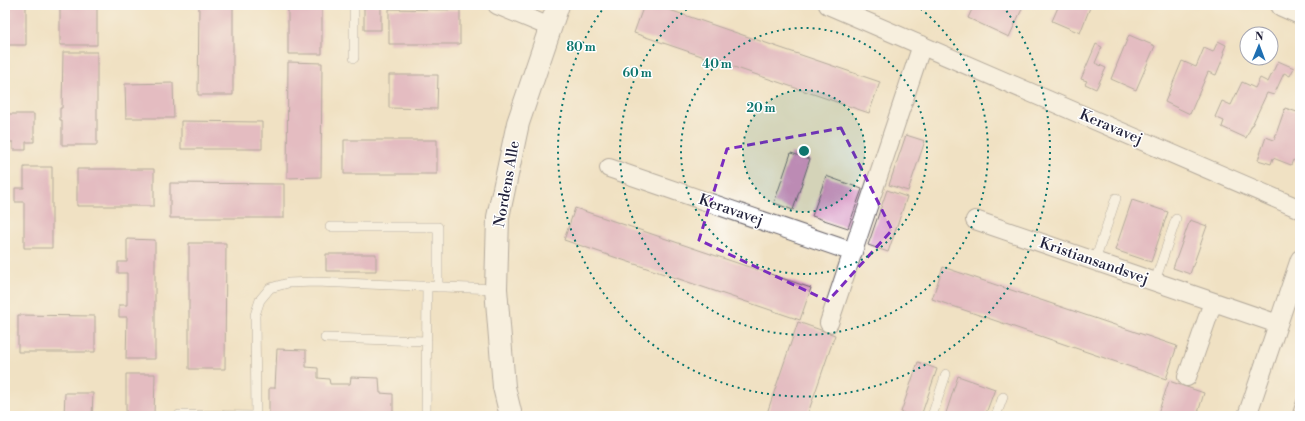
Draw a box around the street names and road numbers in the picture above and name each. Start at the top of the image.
street label: Keravavej [1076,105,1146,149]
street label: Nordens Alle [490,139,524,229]
street label: Keravavej [696,190,766,230]
street label: Kristiansandsvej [1037,233,1151,289]

